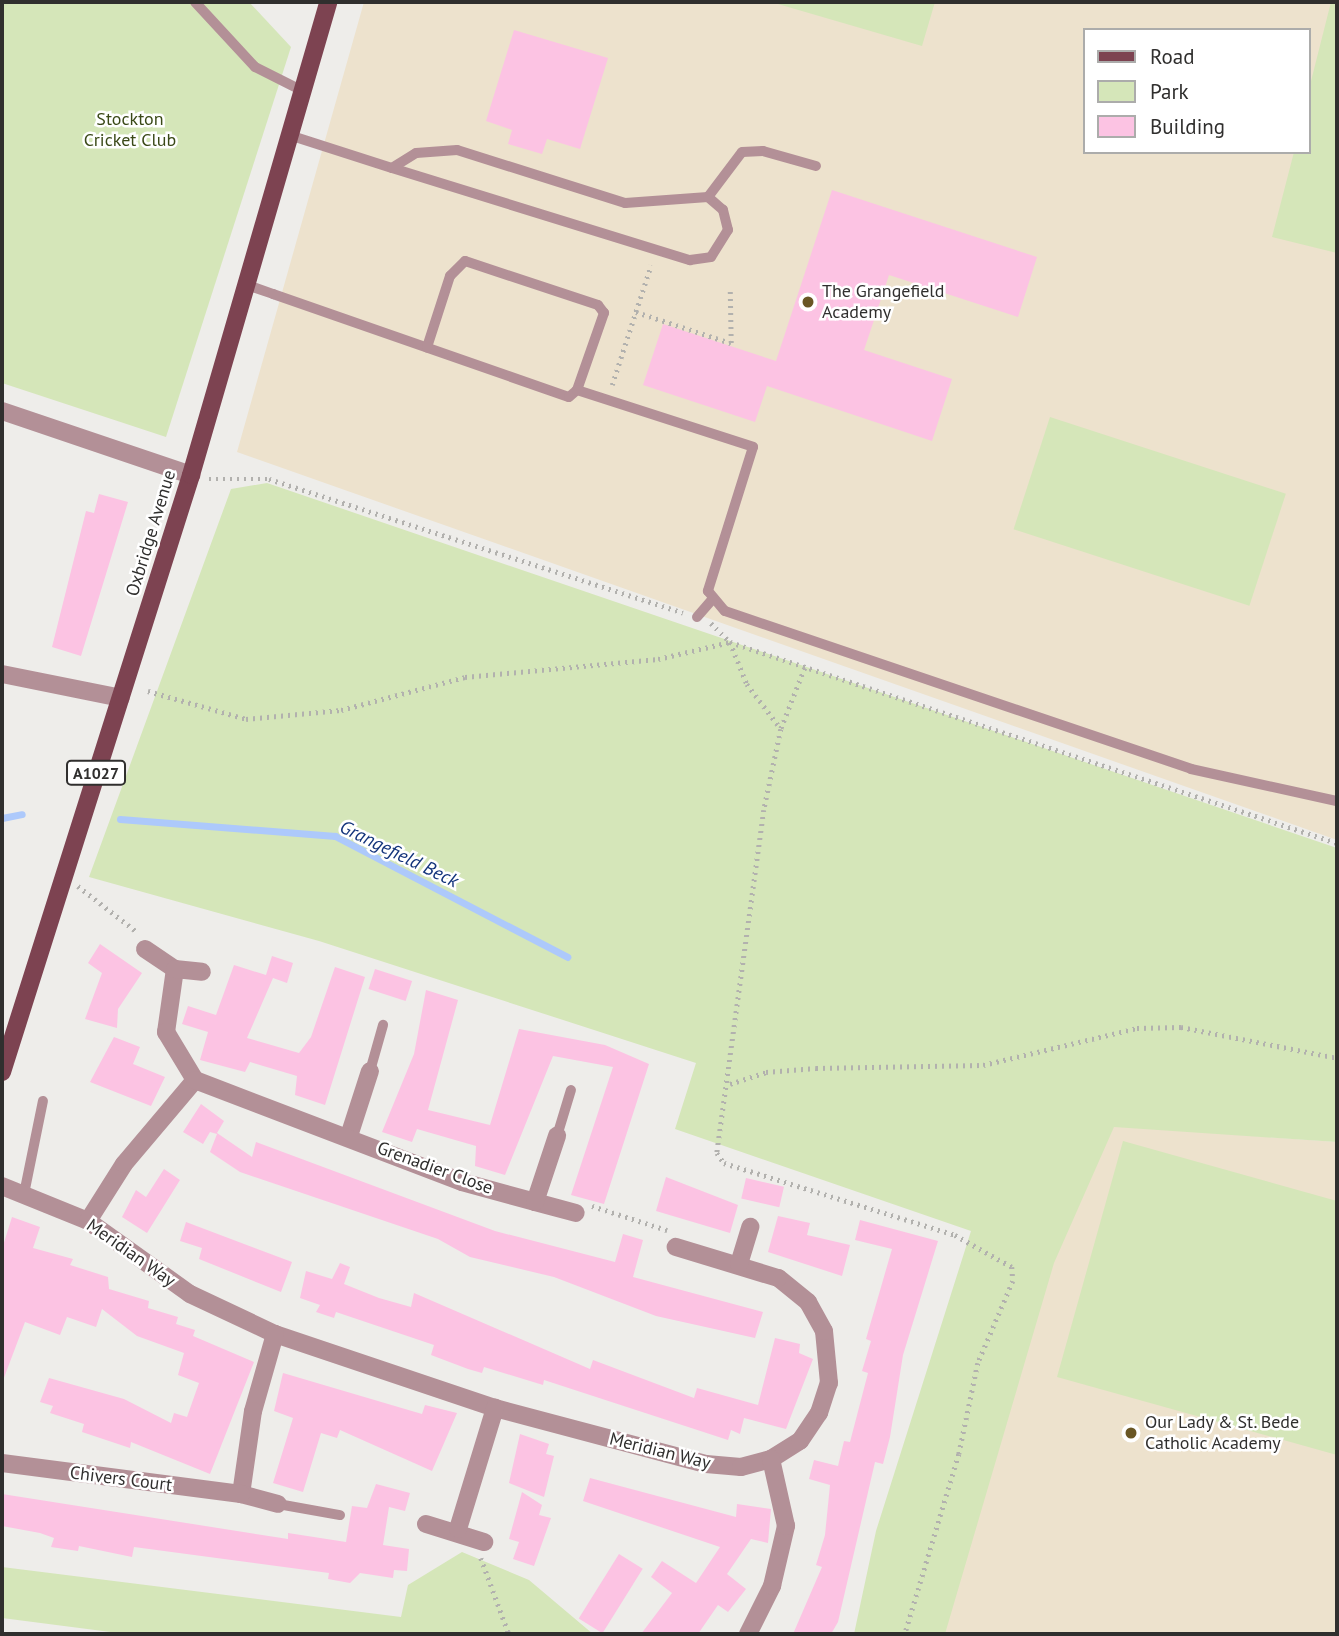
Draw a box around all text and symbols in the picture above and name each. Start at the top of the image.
legend [1084,28,1311,154]
text: Road [1150,43,1194,70]
text: Park [1150,78,1189,105]
park label: Stockton Cricket Club [84,109,176,152]
text: Building [1150,113,1225,140]
place label: The Grangefield Academy [822,281,944,324]
marker: The Grangefield Academy [800,294,816,310]
street label: Oxbridge Avenue [121,467,181,599]
road number: A1027 [64,760,128,786]
water label: Grangefield Beck [336,815,462,893]
street label: Grenadier Close [374,1137,496,1199]
street label: Meridian Way [82,1214,180,1292]
place label: Our Lady & St. Bede Catholic Academy [1145,1412,1301,1454]
marker: Our Lady & St. Bede Catholic Academy [1123,1425,1139,1441]
street label: Meridian Way [607,1428,713,1474]
street label: Chivers Court [69,1462,173,1496]

